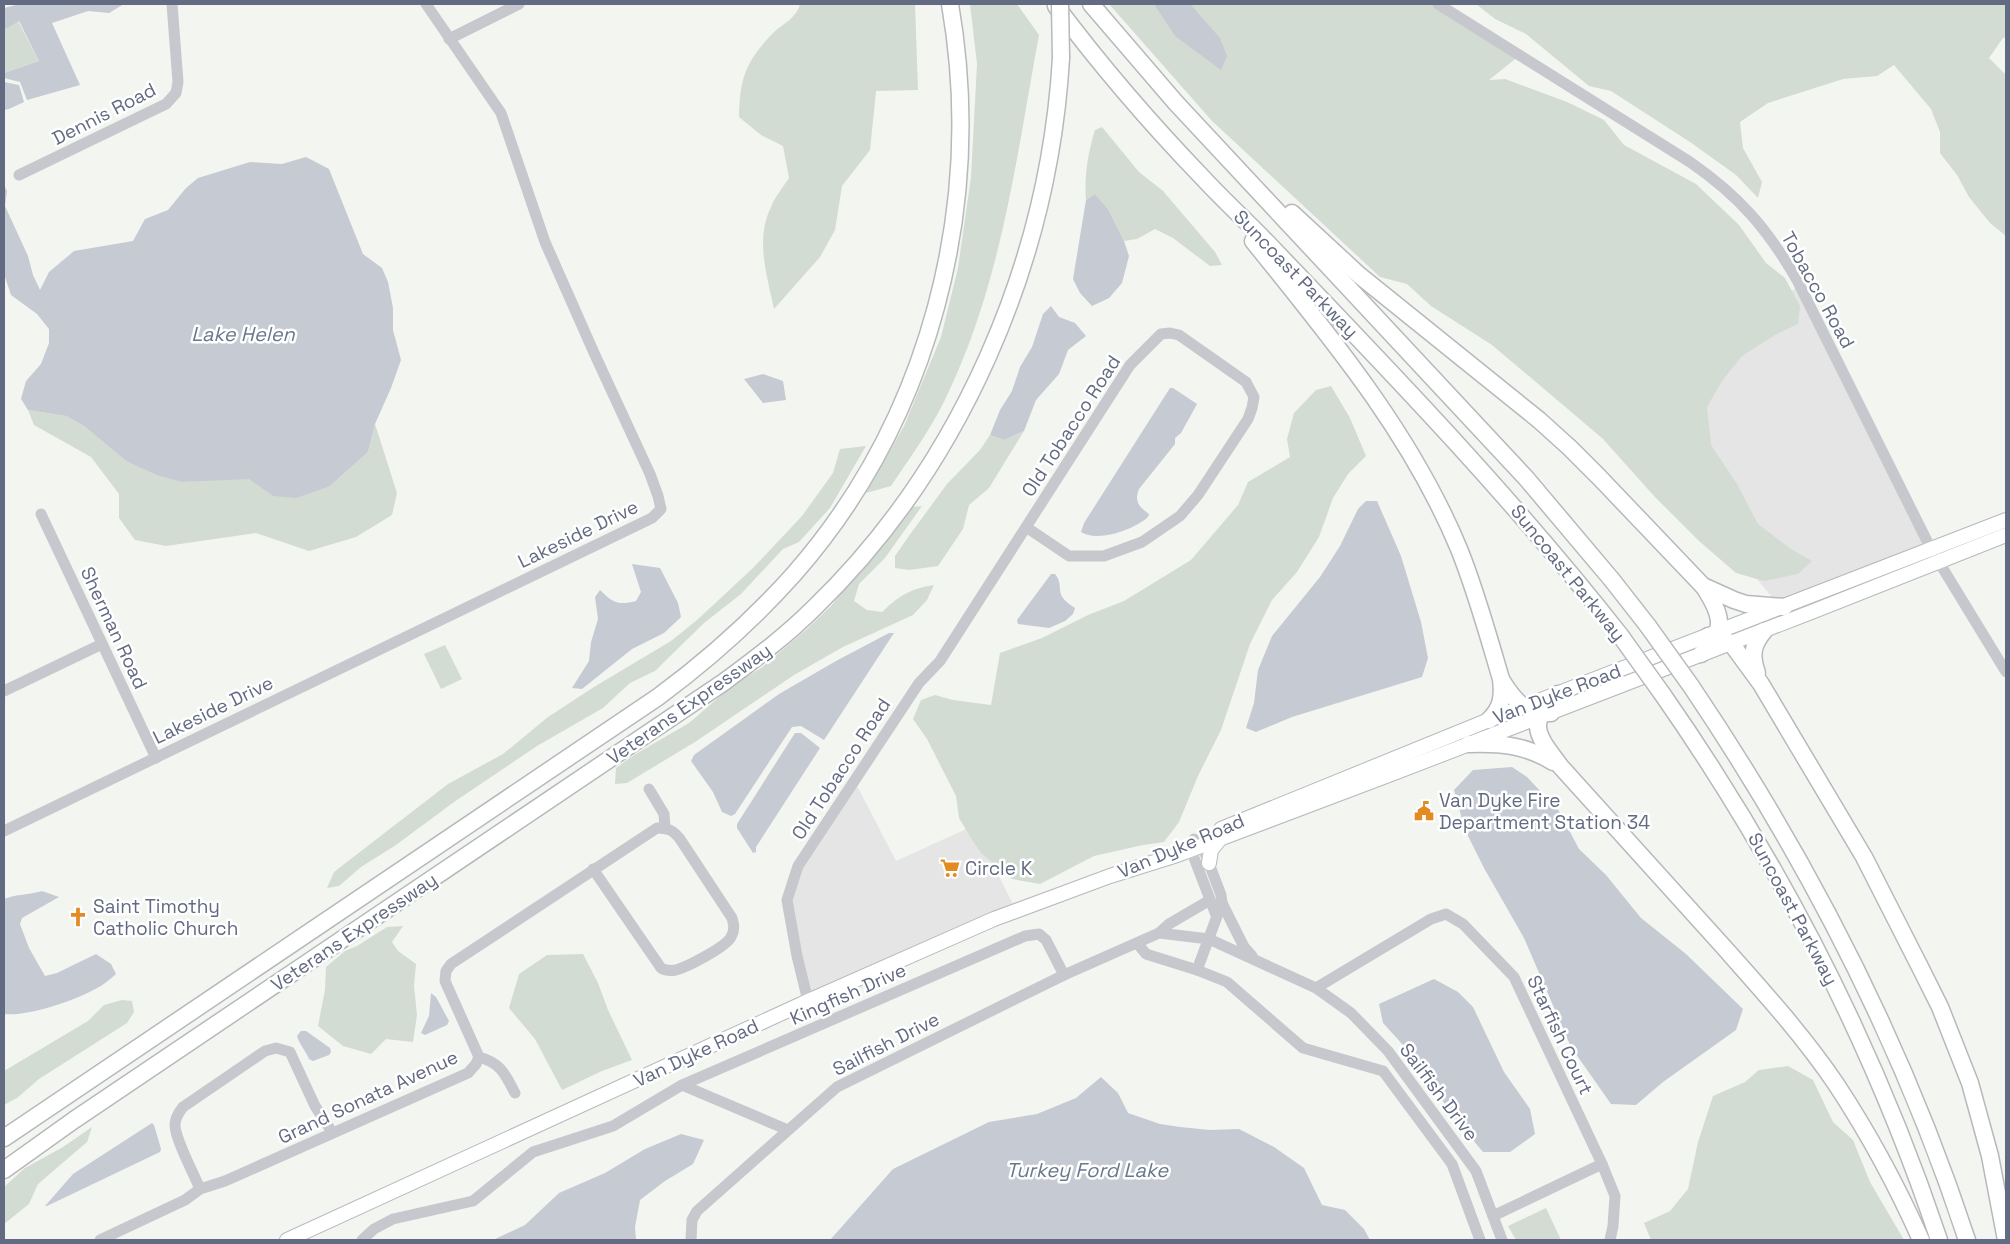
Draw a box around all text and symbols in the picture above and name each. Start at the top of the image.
street label: Dennis Road [48,77,160,151]
street label: Suncoast Parkway [1228,204,1364,344]
street label: Tobacco Road [1776,227,1860,353]
water label: Lake Helen [191,321,296,347]
street label: Old Tobacco Road [1016,350,1126,502]
street label: Lakeside Drive [514,494,642,574]
street label: Suncoast Parkway [1505,499,1631,647]
street label: Sherman Road [75,563,153,693]
street label: Veterans Expressway [602,638,776,770]
street label: Van Dyke Road [1489,658,1625,730]
street label: Lakeside Drive [149,670,277,750]
street label: Old Tobacco Road [786,693,896,845]
place label: Van Dyke Fire Department Station 34 [1439,788,1650,835]
public building icon: Van Dyke Fire Department Station 34 [1413,800,1435,822]
street label: Van Dyke Road [1114,808,1248,884]
street label: Suncoast Parkway [1742,828,1844,990]
place label: Circle K [965,856,1033,881]
supermarket icon: Circle K [939,857,961,879]
street label: Veterans Expressway [266,867,442,997]
place label: Saint Timothy Catholic Church [93,894,238,941]
church icon: Saint Timothy Catholic Church [67,906,89,928]
street label: Kingfish Drive [786,957,910,1031]
street label: Starfish Court [1521,971,1599,1099]
street label: Sailfish Drive [828,1006,944,1082]
street label: Van Dyke Road [629,1013,763,1093]
street label: Sailfish Drive [1394,1038,1484,1146]
street label: Grand Sonata Avenue [274,1044,462,1150]
water label: Turkey Ford Lake [1006,1157,1169,1183]

